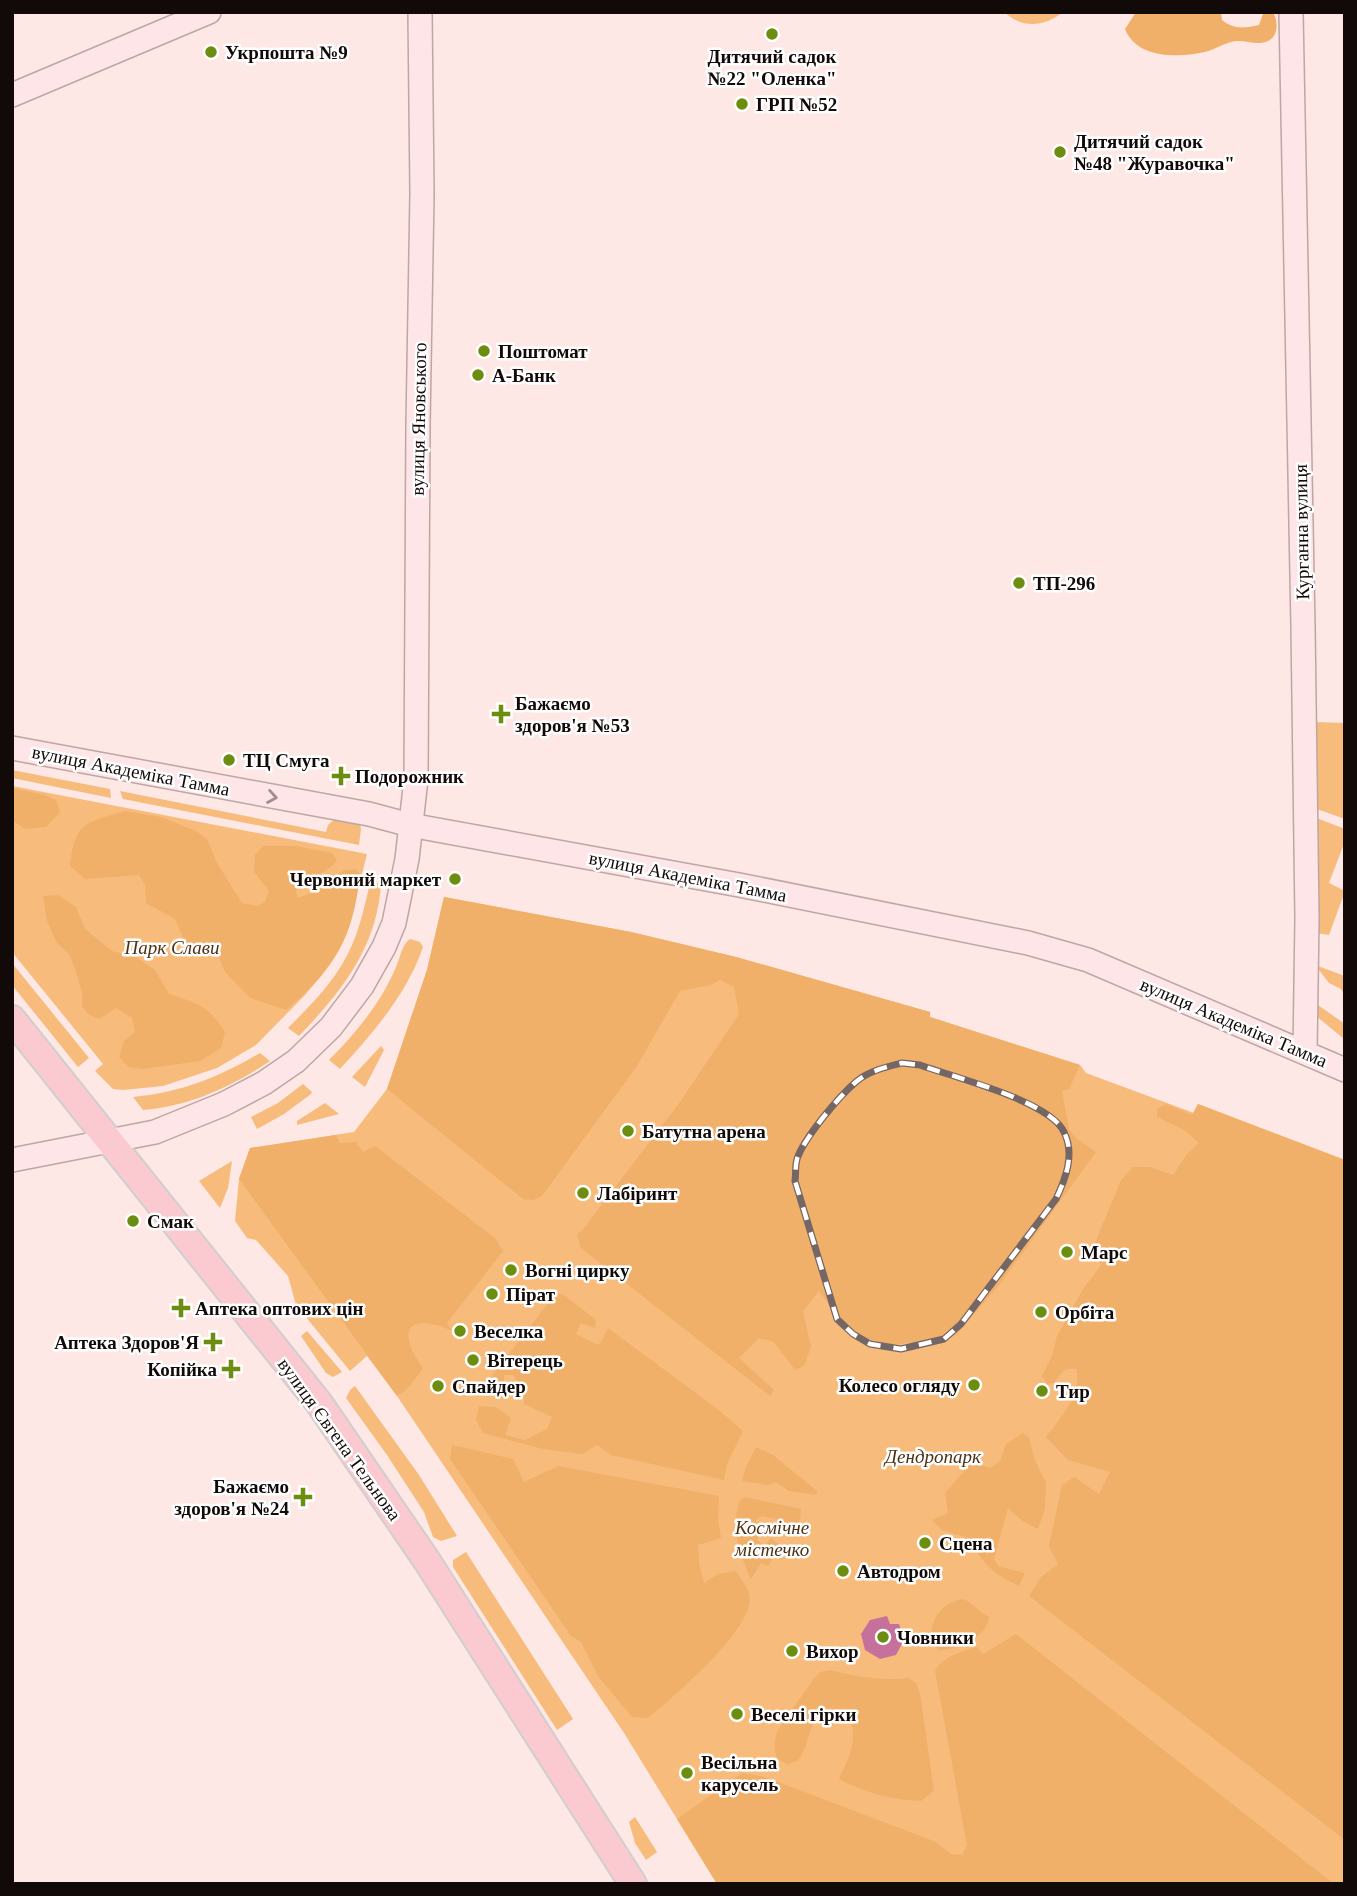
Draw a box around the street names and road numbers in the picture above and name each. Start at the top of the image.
street label: вулиця Яновського [407,342,430,496]
street label: Курганна вулиця [1290,464,1313,600]
street label: вулиця Академіка Тамма [30,741,232,800]
street label: вулиця Академіка Тамма [587,847,789,906]
street label: вулиця Академіка Тамма [1137,974,1331,1072]
street label: вулиця Євгена Тельнова [274,1354,406,1525]

